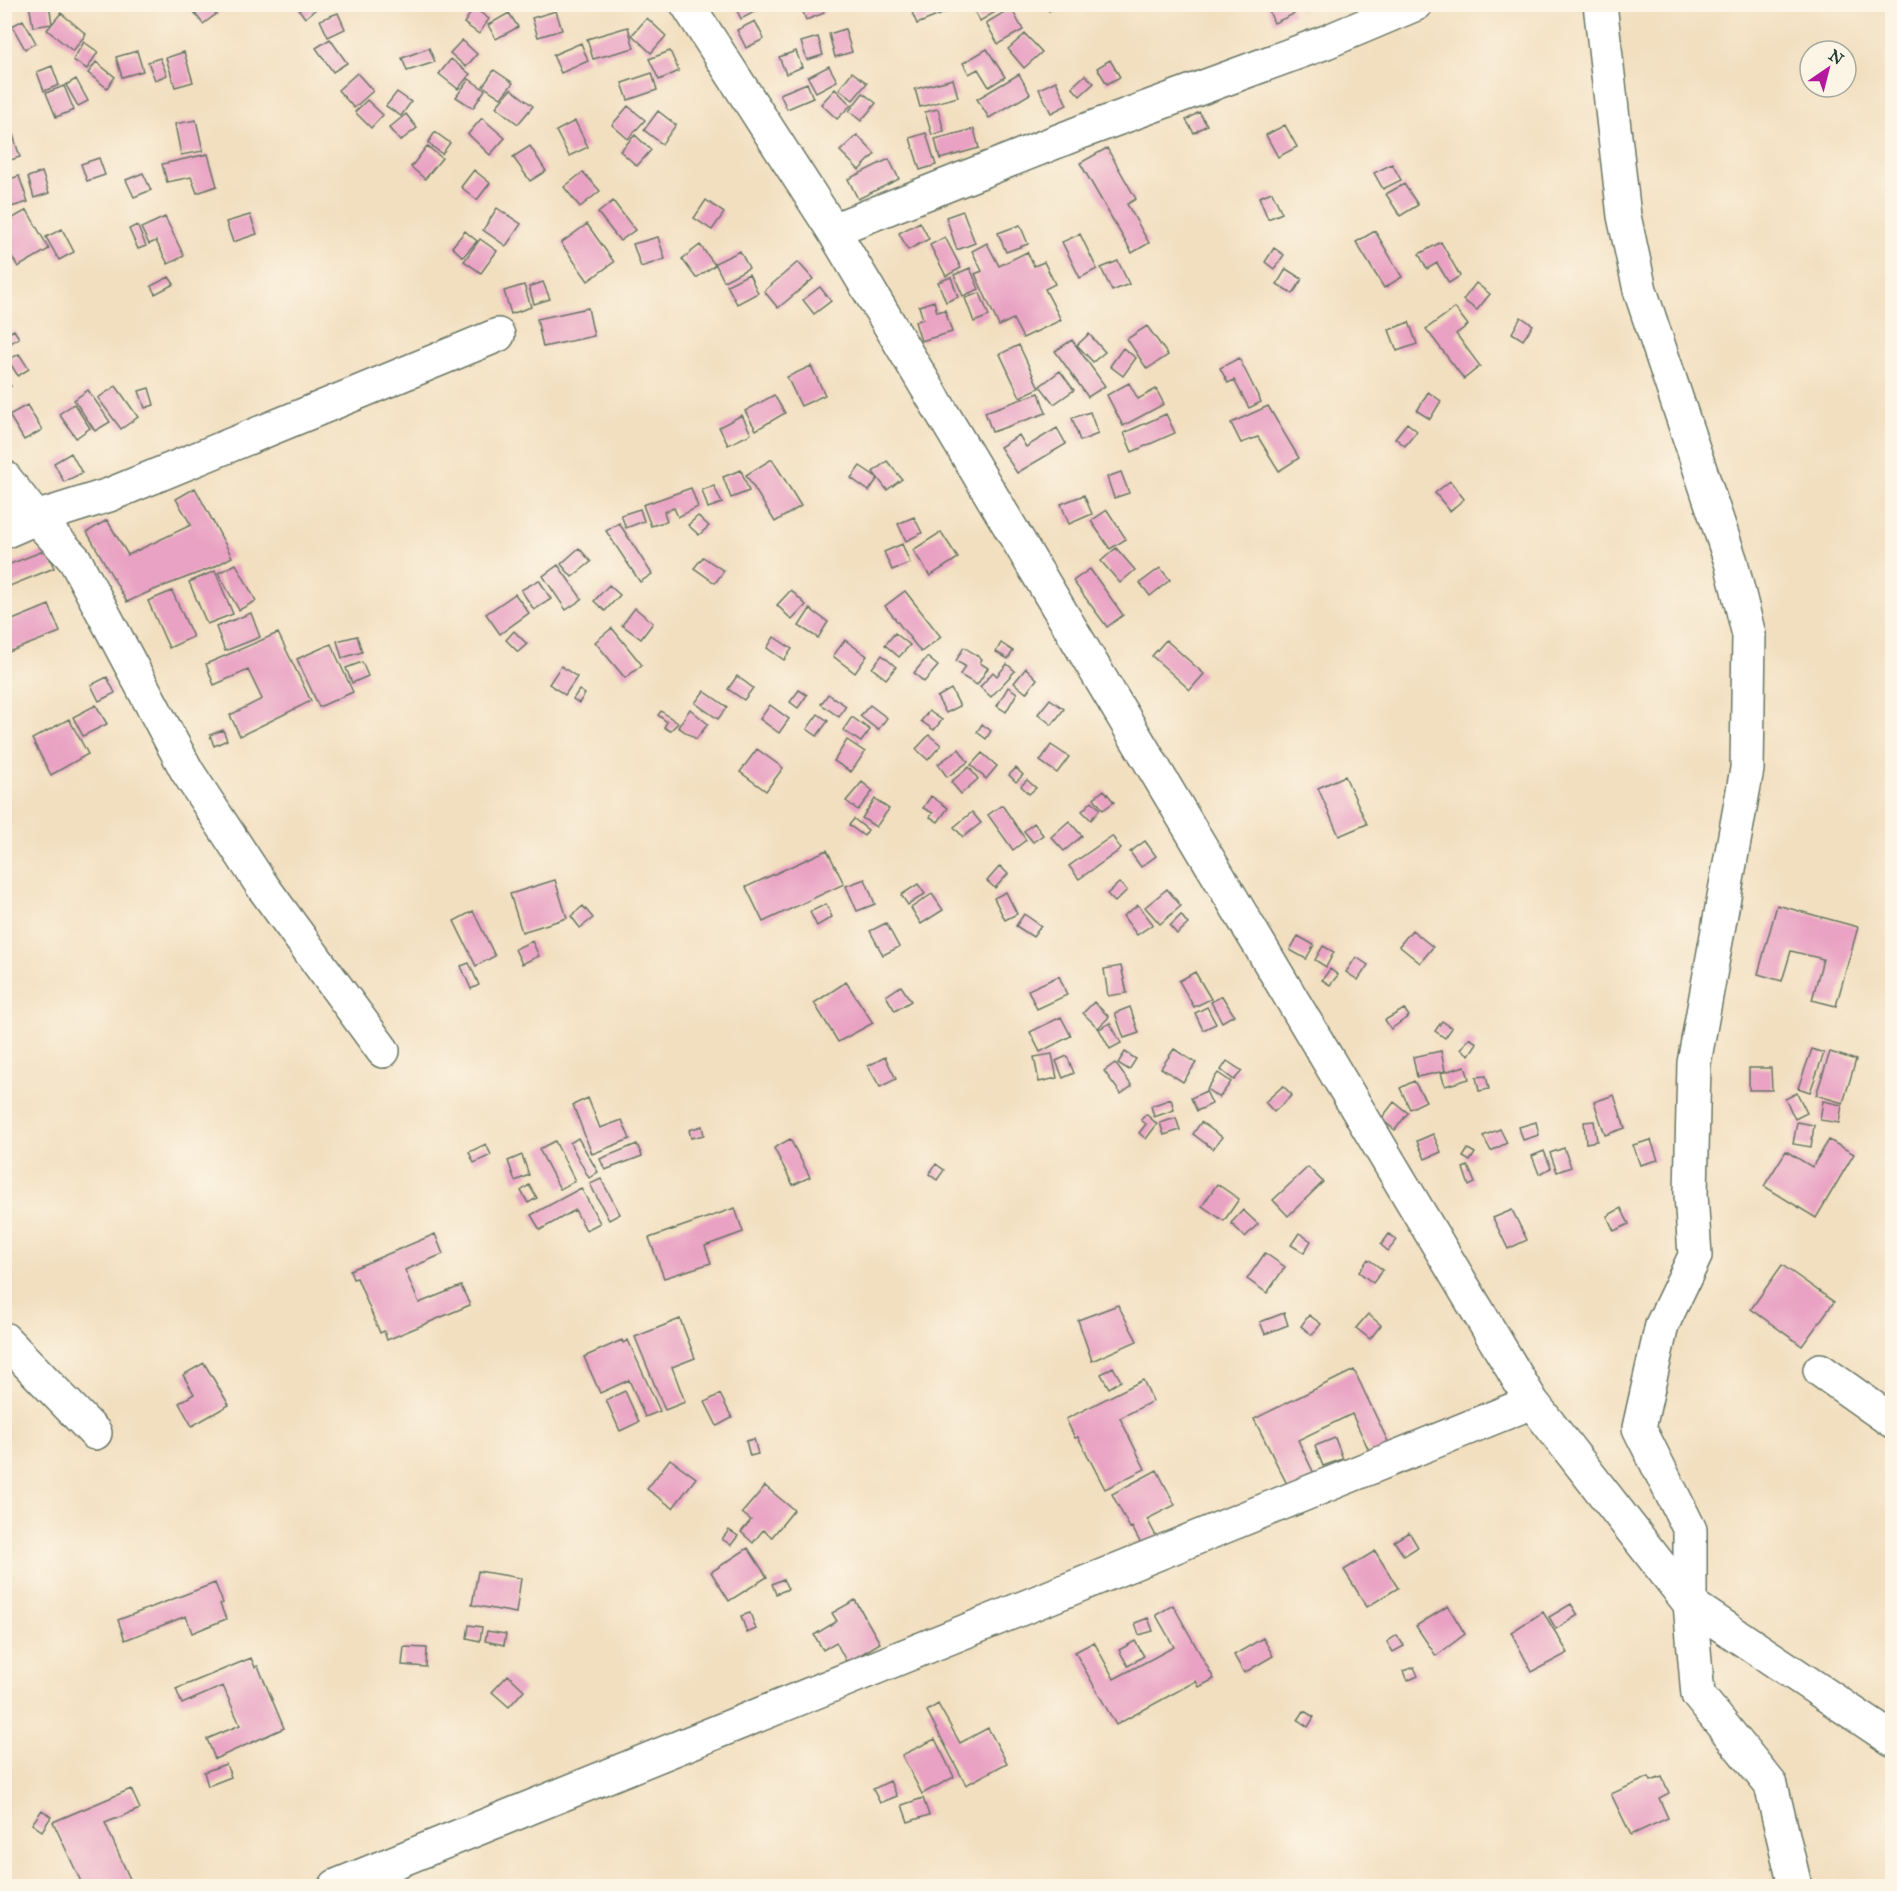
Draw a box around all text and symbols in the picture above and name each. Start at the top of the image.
north arrow [1798,39,1858,99]
text: N [1825,45,1848,69]

